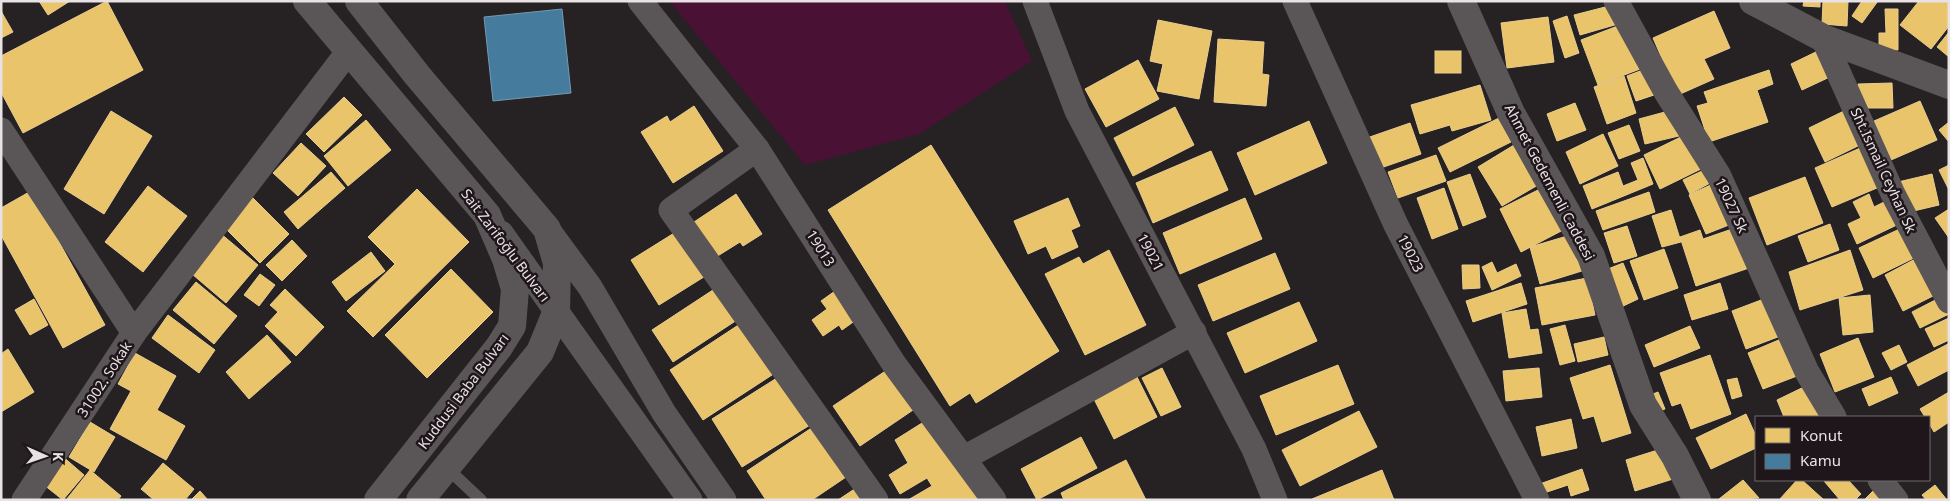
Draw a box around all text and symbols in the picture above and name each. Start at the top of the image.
street label: Ahmet Gedemenli Caddesi [1501,100,1599,264]
street label: Sht.Ismail Ceyhan Sk [1847,104,1922,236]
street label: 19027 Sk [1711,174,1753,236]
street label: Sait Zarifoğlu Bulvarı [457,185,555,305]
street label: 19013 [802,226,840,270]
street label: 19021 [1133,230,1169,274]
street label: 19023 [1393,231,1429,275]
street label: Kuddusi Baba Bulvarı [413,329,513,453]
street label: 31002. Sokak [73,337,136,420]
legend [1755,416,1930,481]
text: Konut [1800,425,1843,445]
north arrow [20,431,70,481]
text: Kamu [1800,450,1841,470]
text: K [49,451,68,462]

